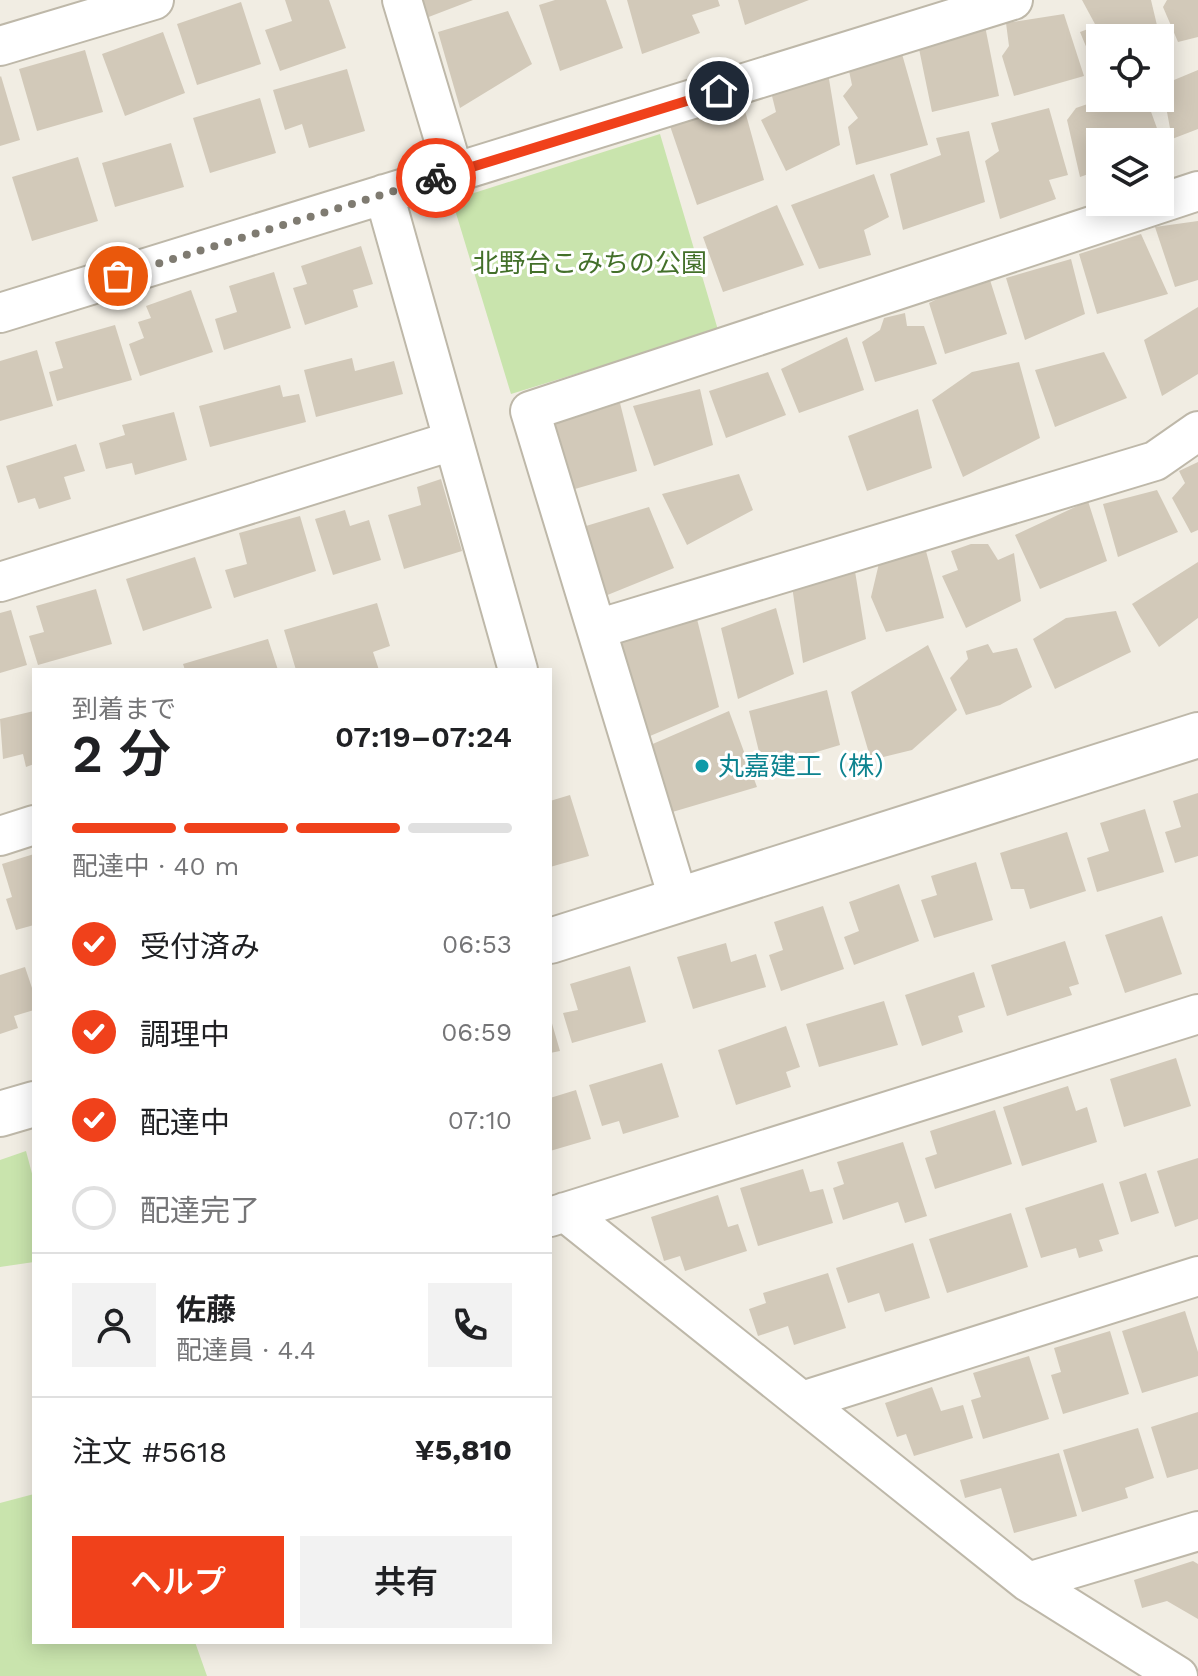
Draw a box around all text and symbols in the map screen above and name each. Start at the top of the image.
map controls [1086,24,1174,216]
button: locate [1086,24,1174,112]
pin [685,57,753,125]
icon: home [697,69,741,113]
button: layers [1086,128,1174,216]
courier [396,138,476,218]
icon: bike [414,156,458,200]
pin [84,242,152,310]
park label: 北野台こみちの公園 [473,248,707,278]
icon: bag [96,254,140,298]
text: 到着まで [72,694,176,724]
text: 07:19–07:24 [335,719,512,754]
text: 2 分 [72,724,171,785]
place label: 丸嘉建工（株） [718,751,900,781]
marker: 丸嘉建工（株） [693,757,711,775]
text: 配達中 · 40 m [72,851,239,881]
icon: check [72,922,116,966]
text: 受付済み [140,929,260,964]
text: 06:53 [442,929,512,959]
icon: check [72,1010,116,1054]
text: 調理中 [140,1017,230,1052]
text: 06:59 [441,1017,512,1047]
icon: check [72,1098,116,1142]
text: 配達中 [140,1105,230,1140]
text: 07:10 [448,1105,512,1135]
text: 配達完了 [140,1193,260,1228]
button: person [72,1283,156,1367]
button: phone [428,1283,512,1367]
text: 佐藤 [176,1292,236,1327]
text: 配達員 · 4.4 [176,1335,316,1365]
text: ¥5,810 [415,1432,512,1467]
text: 注文 #5618 [72,1434,227,1469]
button: ヘルプ [72,1536,284,1628]
button: 共有 [300,1536,512,1628]

